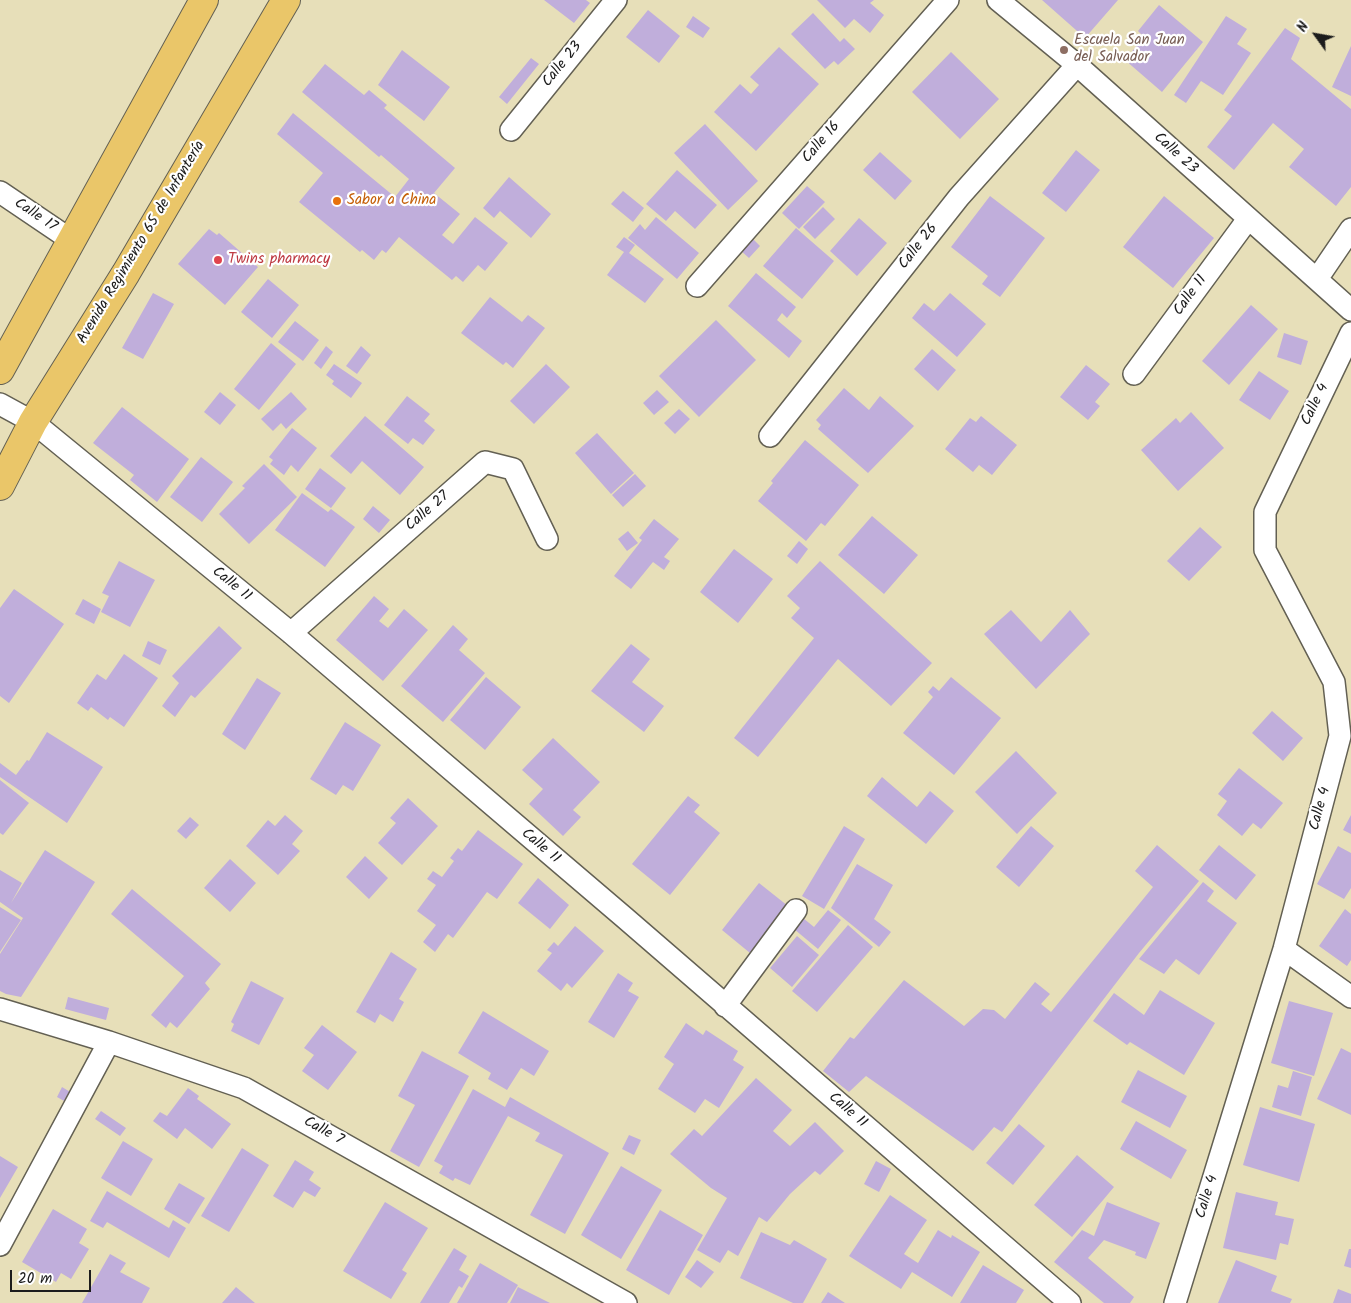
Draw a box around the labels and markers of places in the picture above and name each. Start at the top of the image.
place label: Escuela San Juan del Salvador [1074,32,1185,67]
marker: Escuela San Juan del Salvador [1058,44,1070,56]
place label: Sabor a China [347,192,436,210]
marker: Sabor a China [331,195,343,207]
place label: Twins pharmacy [228,251,330,269]
marker: Twins pharmacy [212,254,224,266]

